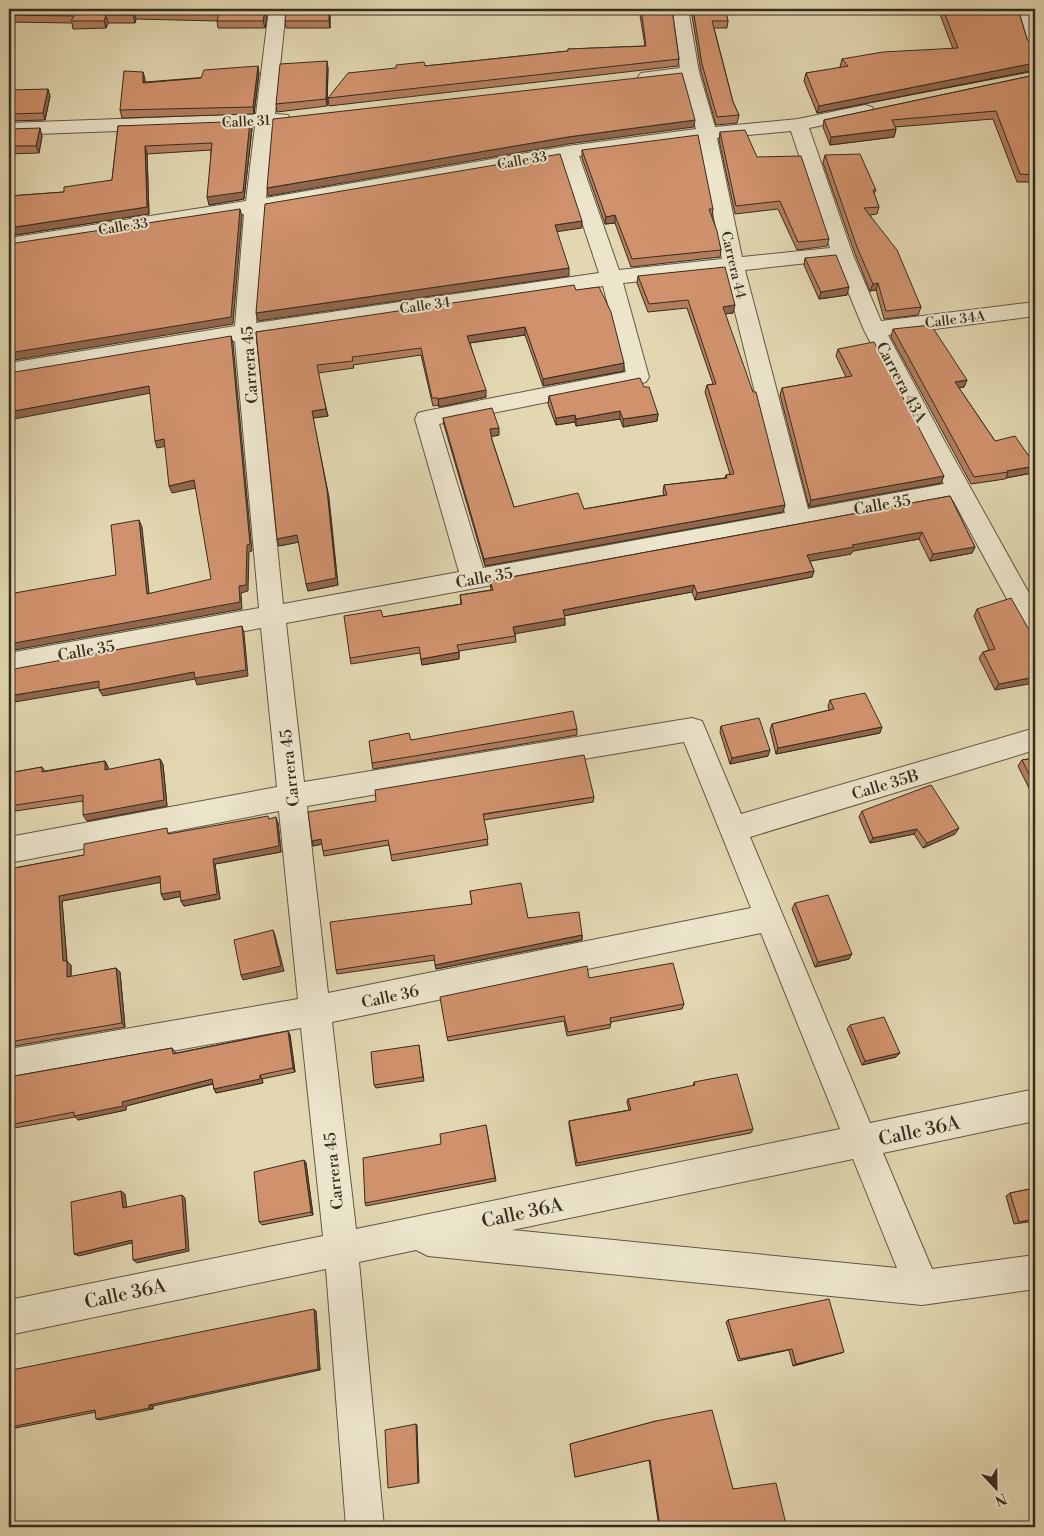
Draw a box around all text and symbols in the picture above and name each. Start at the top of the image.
street label: Calle 31 [221,112,271,132]
street label: Calle 33 [496,148,549,174]
street label: Calle 33 [97,214,150,240]
street label: Carrera 44 [717,230,750,301]
street label: Calle 34 [399,294,452,318]
street label: Calle 34A [924,307,987,333]
street label: Carrera 45 [237,325,263,404]
street label: Carrera 43A [871,339,931,427]
street label: Calle 35 [852,490,912,520]
street label: Calle 35 [454,563,514,593]
street label: Calle 35 [56,636,116,666]
street label: Carrera 45 [276,728,304,808]
street label: Calle 35B [849,765,921,805]
street label: Calle 36 [360,981,421,1013]
street label: Calle 36A [876,1110,963,1151]
street label: Carrera 45 [320,1131,348,1211]
street label: Calle 36A [479,1192,566,1233]
street label: Calle 36A [82,1273,169,1314]
north arrow [972,1464,1022,1514]
text: N [992,1489,1009,1510]

